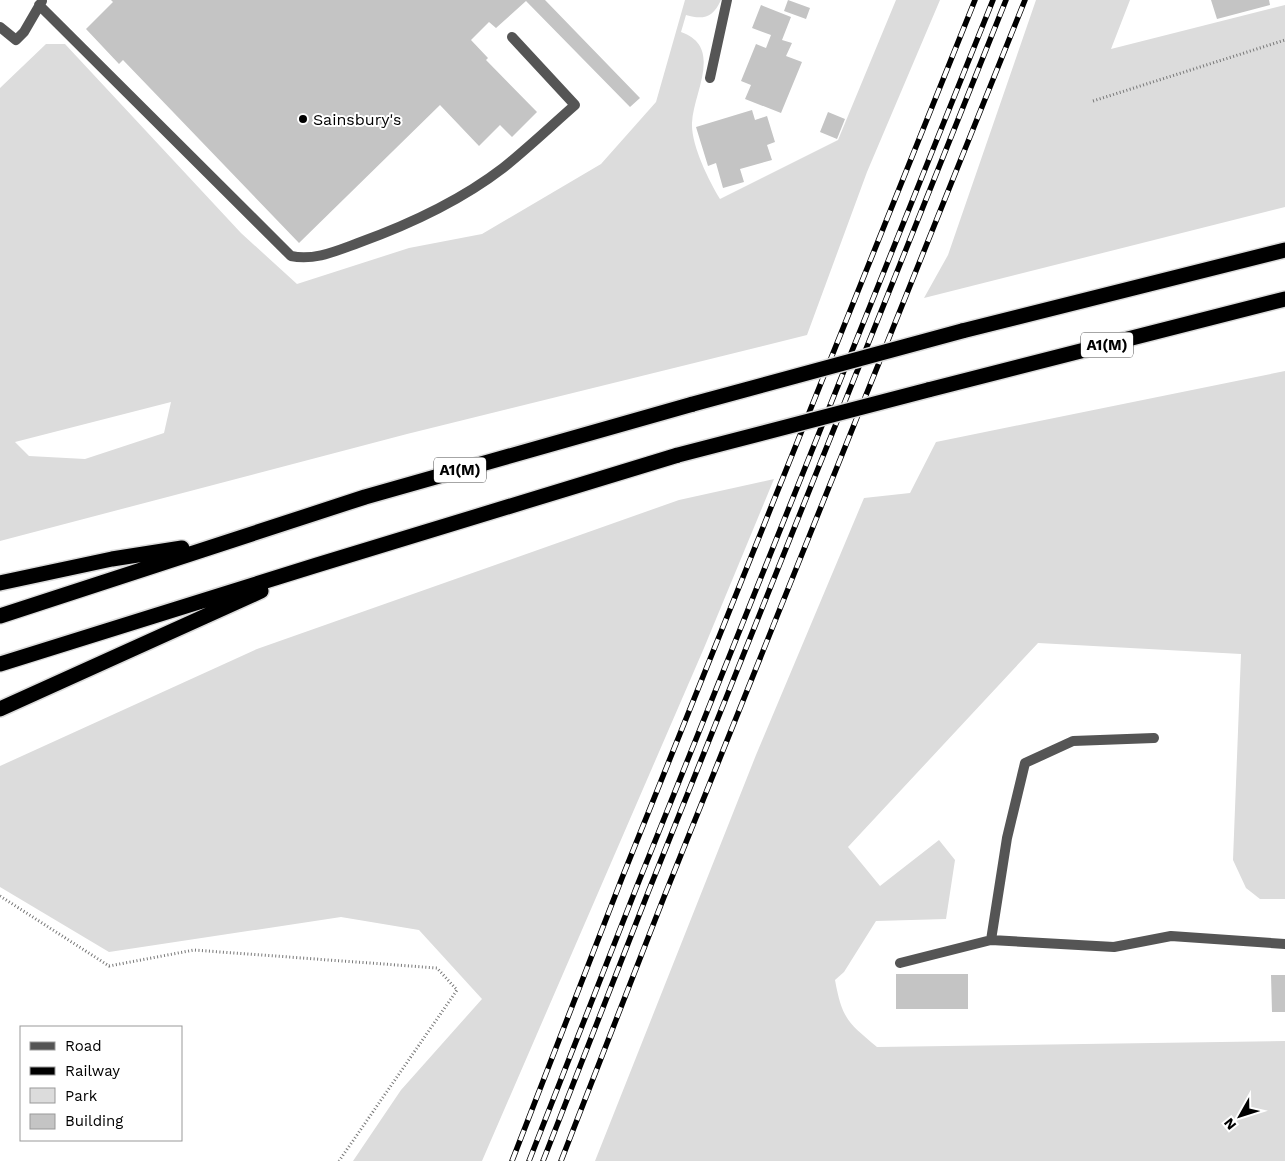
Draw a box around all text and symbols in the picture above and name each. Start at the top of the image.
place label: Sainsbury's [313,110,401,129]
marker: Sainsbury's [297,113,309,125]
road number: A1(M) [1081,332,1133,358]
road number: A1(M) [434,458,486,482]
legend [20,1026,182,1141]
text: Road [65,1037,102,1055]
text: Railway [65,1062,120,1080]
text: Park [65,1087,98,1105]
north arrow [1215,1091,1265,1141]
text: Building [65,1112,123,1130]
text: N [1220,1115,1239,1133]

